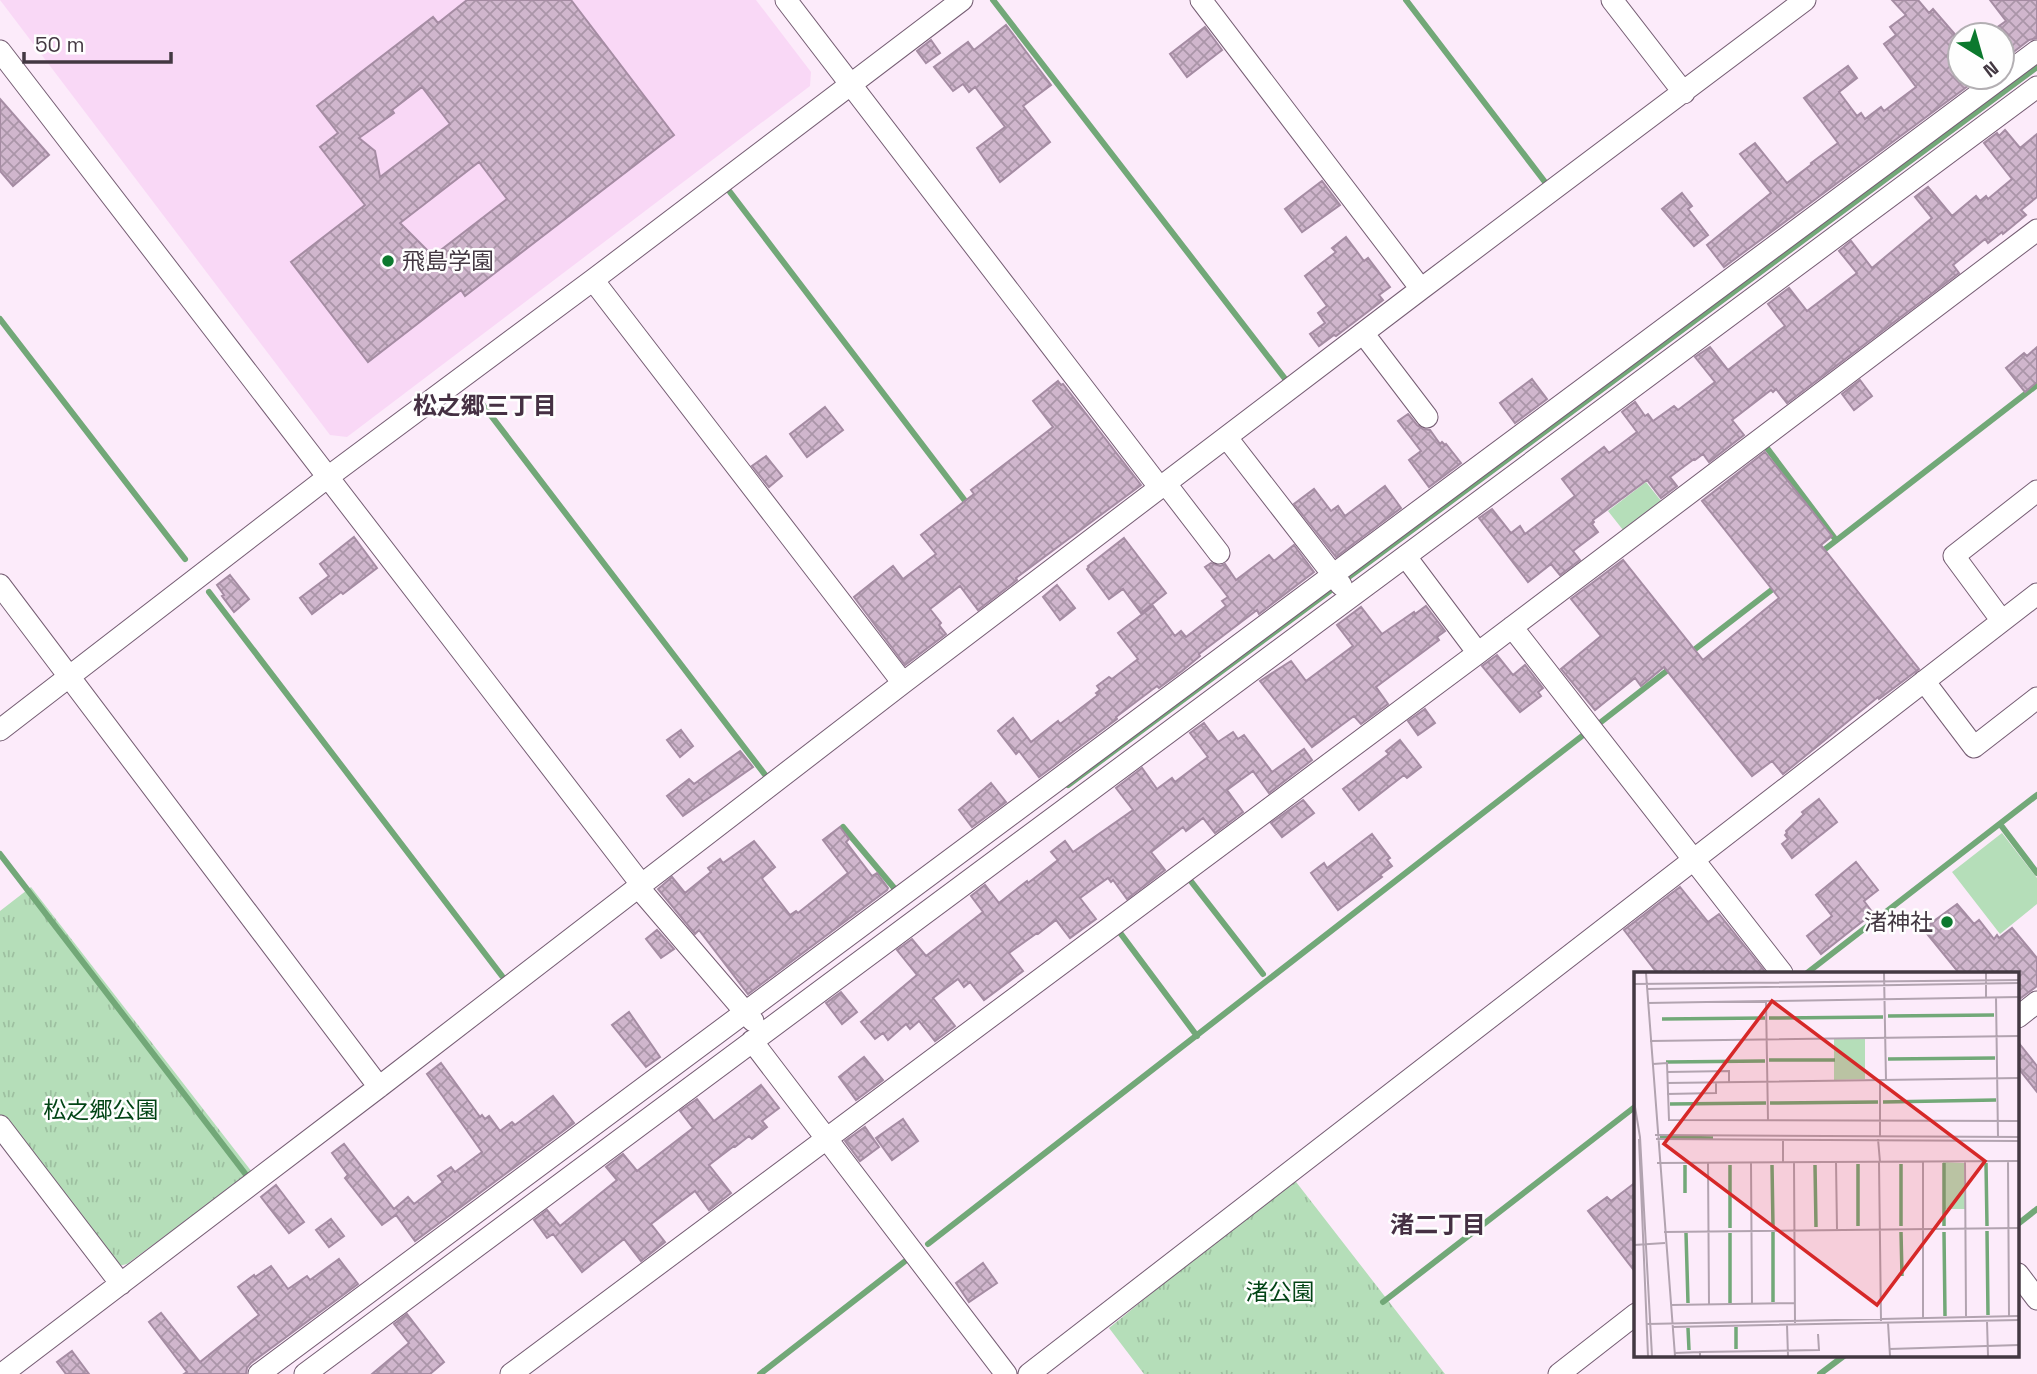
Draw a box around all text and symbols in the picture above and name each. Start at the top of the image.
scale bar [24,21,172,65]
north arrow [1946,21,2016,91]
text: 50 m [35,31,85,58]
text: N [1978,55,2004,83]
place label: 飛島学園 [402,246,494,276]
marker: 飛島学園 [380,253,396,269]
district label: 松之郷三丁目 [413,390,557,421]
place label: 渚神社 [1864,907,1933,937]
marker: 渚神社 [1939,914,1955,930]
inset map [1634,972,2020,1356]
park label: 松之郷公園 [44,1095,159,1125]
district label: 渚二丁目 [1390,1209,1486,1240]
park label: 渚公園 [1246,1277,1315,1307]

